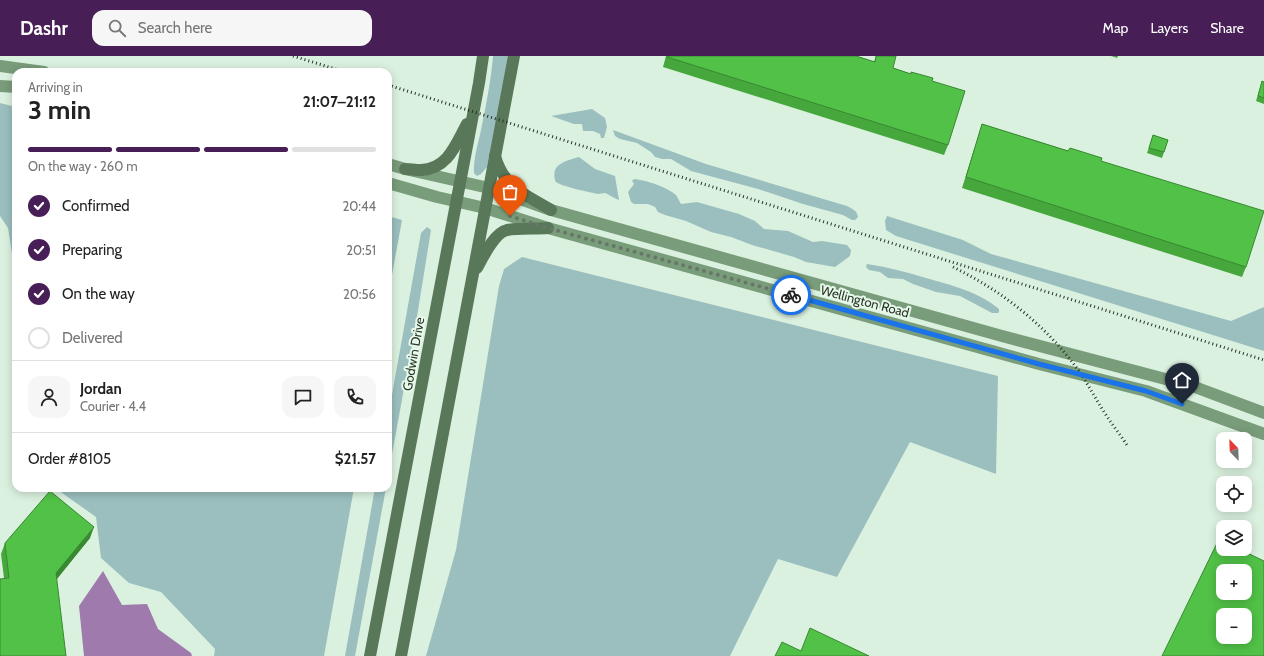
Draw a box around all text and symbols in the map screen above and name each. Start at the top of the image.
search box [92,10,372,46]
text: Dashr [20,17,68,40]
icon: search [106,17,128,39]
text: Search here [138,19,212,37]
text: Map [1103,19,1128,37]
text: Layers [1150,19,1188,37]
text: Share [1210,19,1244,37]
text: Arriving in [28,79,83,95]
text: 21:07–21:12 [303,93,376,111]
text: 3 min [28,94,91,126]
text: On the way · 260 m [28,158,138,174]
pin [493,175,527,216]
icon: bag [499,181,521,203]
icon: check [28,195,50,217]
text: Confirmed [62,197,130,215]
text: 20:44 [342,198,376,214]
icon: check [28,239,50,261]
text: Preparing [62,241,122,259]
text: 20:51 [346,242,376,258]
courier [771,275,811,315]
street label: Wellington Road [819,282,911,320]
icon: check [28,283,50,305]
icon: bike [780,284,802,306]
text: On the way [62,285,135,303]
text: 20:56 [343,286,376,302]
street label: Godwin Drive [399,316,427,392]
text: Delivered [62,329,123,347]
pin [1165,363,1199,404]
icon: home [1171,369,1193,391]
button: person [28,376,70,418]
button: chat [282,376,324,418]
button: phone [334,376,376,418]
text: Jordan [80,380,122,398]
text: Courier · 4.4 [80,398,146,414]
north arrow [1216,432,1252,468]
map controls [1216,432,1252,644]
text: Order #8105 [28,450,111,468]
text: $21.57 [335,450,376,468]
button: locate [1216,476,1252,512]
button: layers [1216,520,1252,556]
button: + [1216,564,1252,600]
button: − [1216,608,1252,644]

